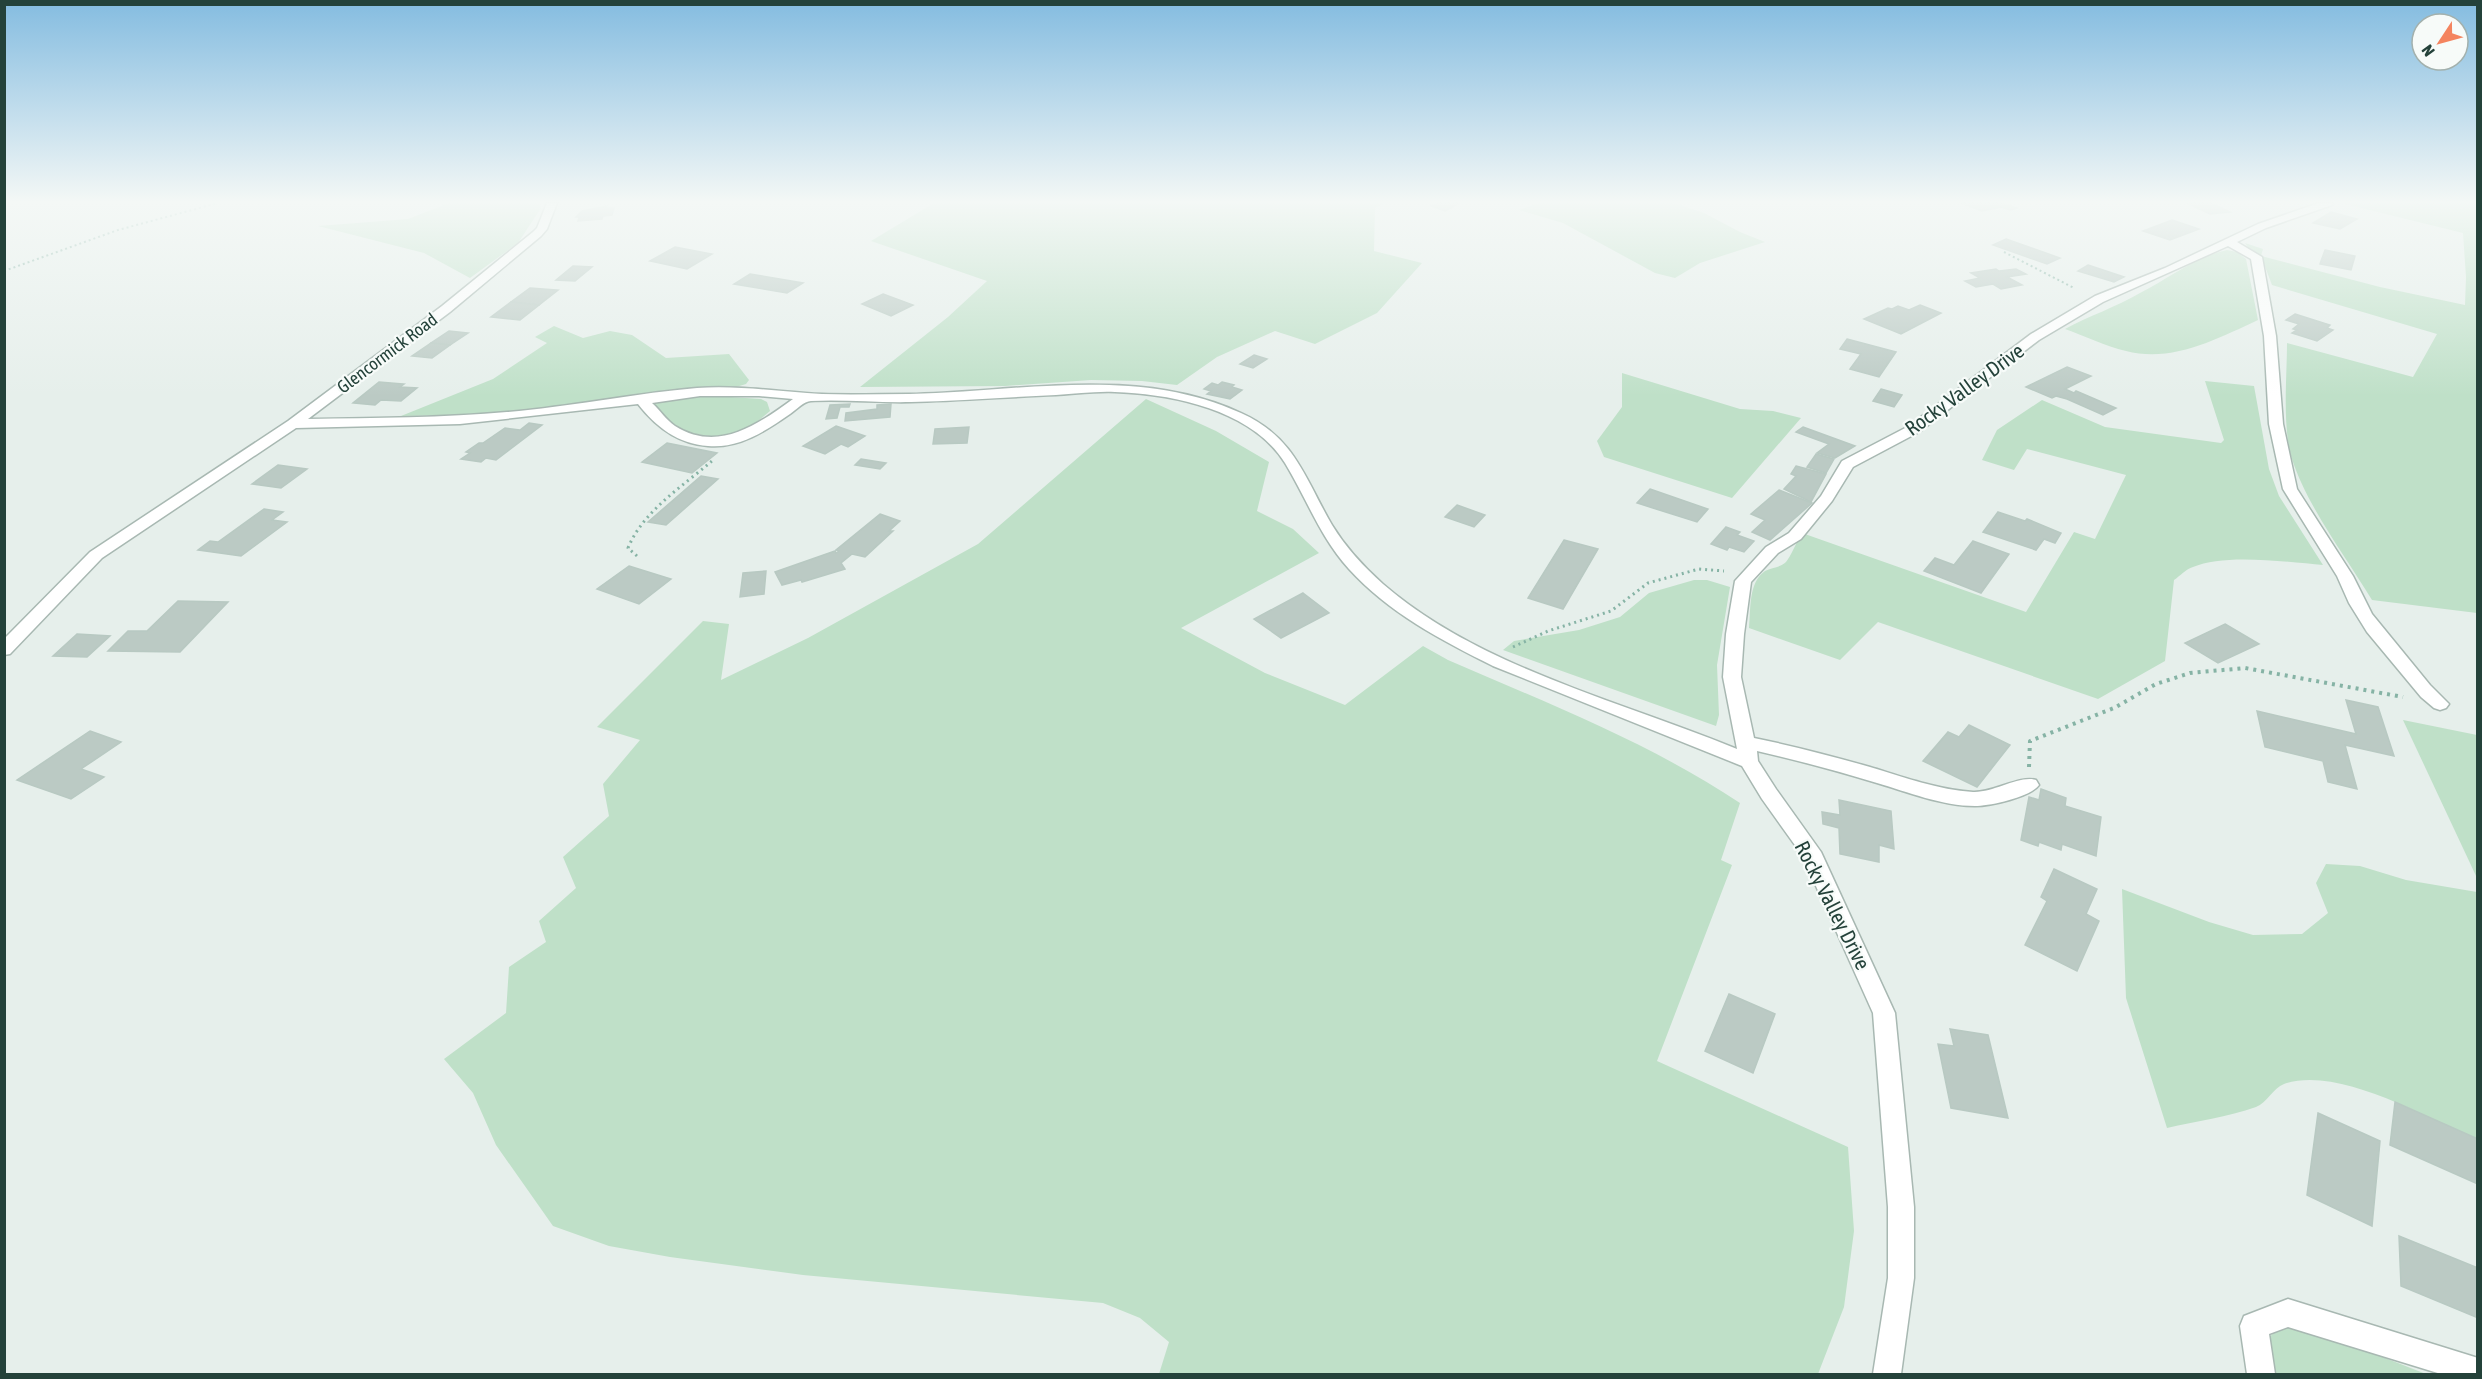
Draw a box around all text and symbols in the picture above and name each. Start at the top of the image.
north arrow [2410,12,2470,72]
text: N [2418,42,2438,60]
street label: Glencormick Road [333,309,441,397]
street label: Rocky Valley Drive [1900,338,2028,440]
street label: Rocky Valley Drive [1790,837,1876,973]

